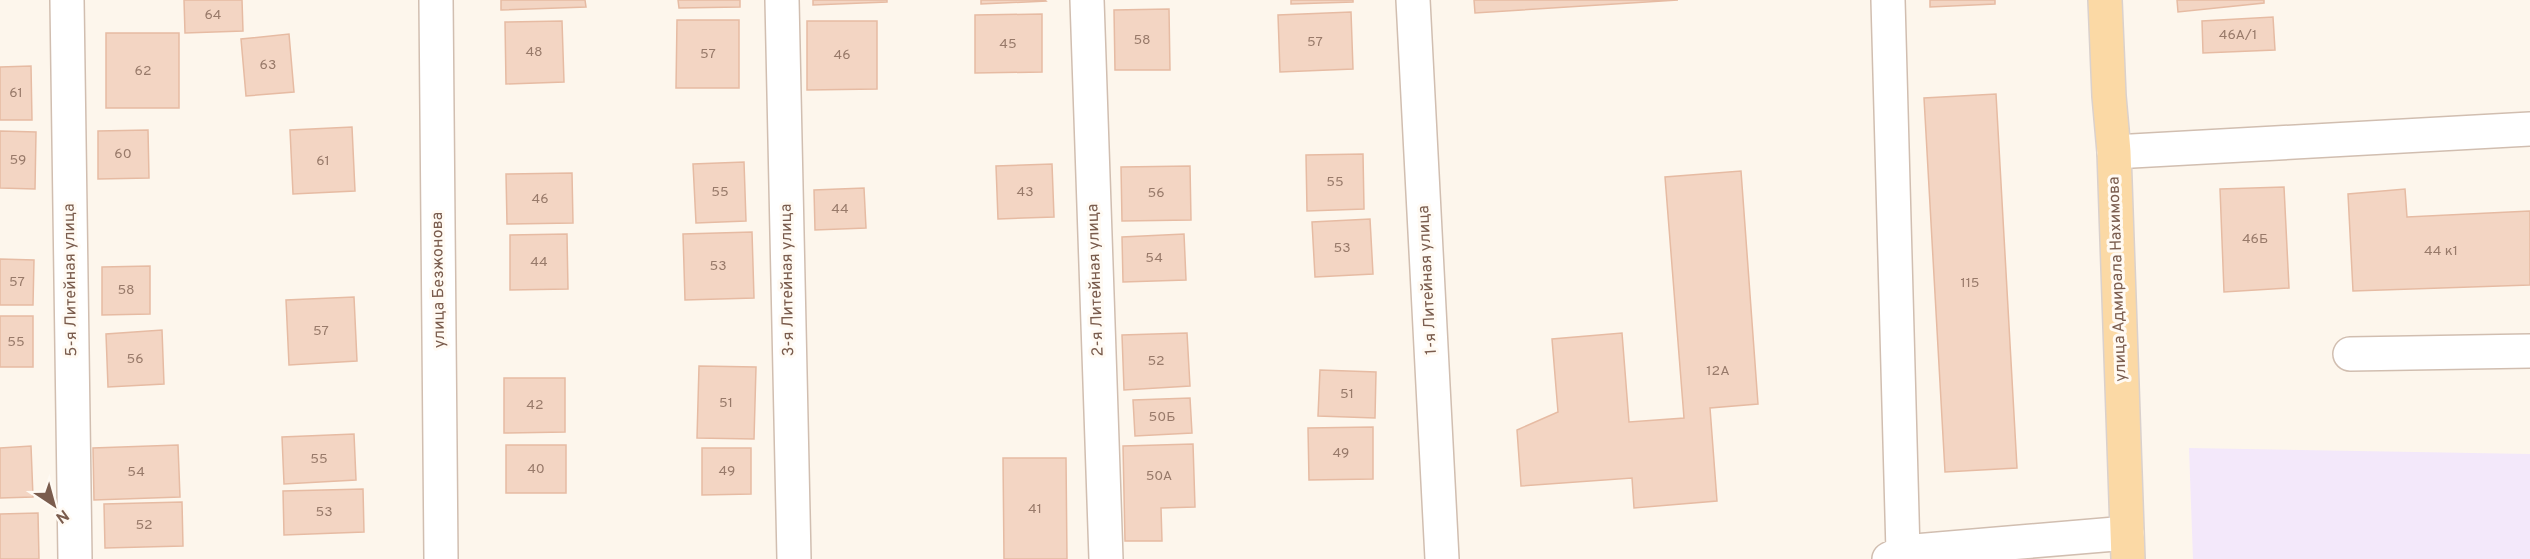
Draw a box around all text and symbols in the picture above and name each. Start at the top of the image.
house number: 64 [204,7,222,24]
house number: 46А/1 [2219,27,2257,44]
house number: 58 [1133,32,1151,49]
house number: 57 [1307,34,1323,51]
house number: 45 [999,36,1017,53]
house number: 48 [525,44,543,61]
house number: 57 [700,46,716,63]
house number: 46 [833,47,851,64]
house number: 63 [260,57,276,74]
house number: 62 [135,63,151,80]
house number: 61 [9,85,23,102]
house number: 60 [114,146,132,163]
house number: 59 [10,152,26,169]
house number: 61 [316,153,330,170]
house number: 55 [1326,174,1344,191]
street label: улица Адмирала Нахимова [2104,176,2132,382]
house number: 55 [711,184,729,201]
house number: 43 [1016,184,1034,201]
house number: 56 [1147,185,1165,202]
house number: 46 [531,191,549,208]
house number: 44 [831,201,849,218]
street label: 5-я Литейная улица [60,203,82,357]
street label: 2-я Литейная улица [1083,203,1109,357]
street label: 3-я Литейная улица [777,204,799,356]
street label: 1-я Литейная улица [1414,205,1442,355]
street label: улица Безжонова [428,212,450,348]
house number: 46Б [2242,231,2268,248]
house number: 53 [1333,240,1351,257]
house number: 44 к1 [2424,243,2458,260]
house number: 54 [1145,250,1163,267]
house number: 44 [530,254,548,271]
house number: 53 [709,258,727,275]
house number: 57 [9,274,25,291]
house number: 115 [1960,275,1980,292]
house number: 58 [117,282,135,299]
house number: 57 [313,323,329,340]
house number: 55 [7,334,25,351]
house number: 56 [126,351,144,368]
house number: 52 [1147,353,1165,370]
house number: 12А [1706,363,1730,380]
house number: 51 [1340,386,1354,403]
house number: 51 [719,395,733,412]
house number: 42 [526,397,544,414]
house number: 50Б [1149,409,1175,426]
house number: 49 [1333,445,1349,462]
house number: 55 [310,451,328,468]
house number: 40 [527,461,545,478]
house number: 49 [719,463,735,480]
house number: 54 [127,464,145,481]
house number: 50А [1146,468,1172,485]
north arrow [24,475,84,535]
house number: 41 [1028,501,1042,518]
text: N [51,504,72,527]
house number: 53 [315,504,333,521]
house number: 52 [135,517,153,534]

